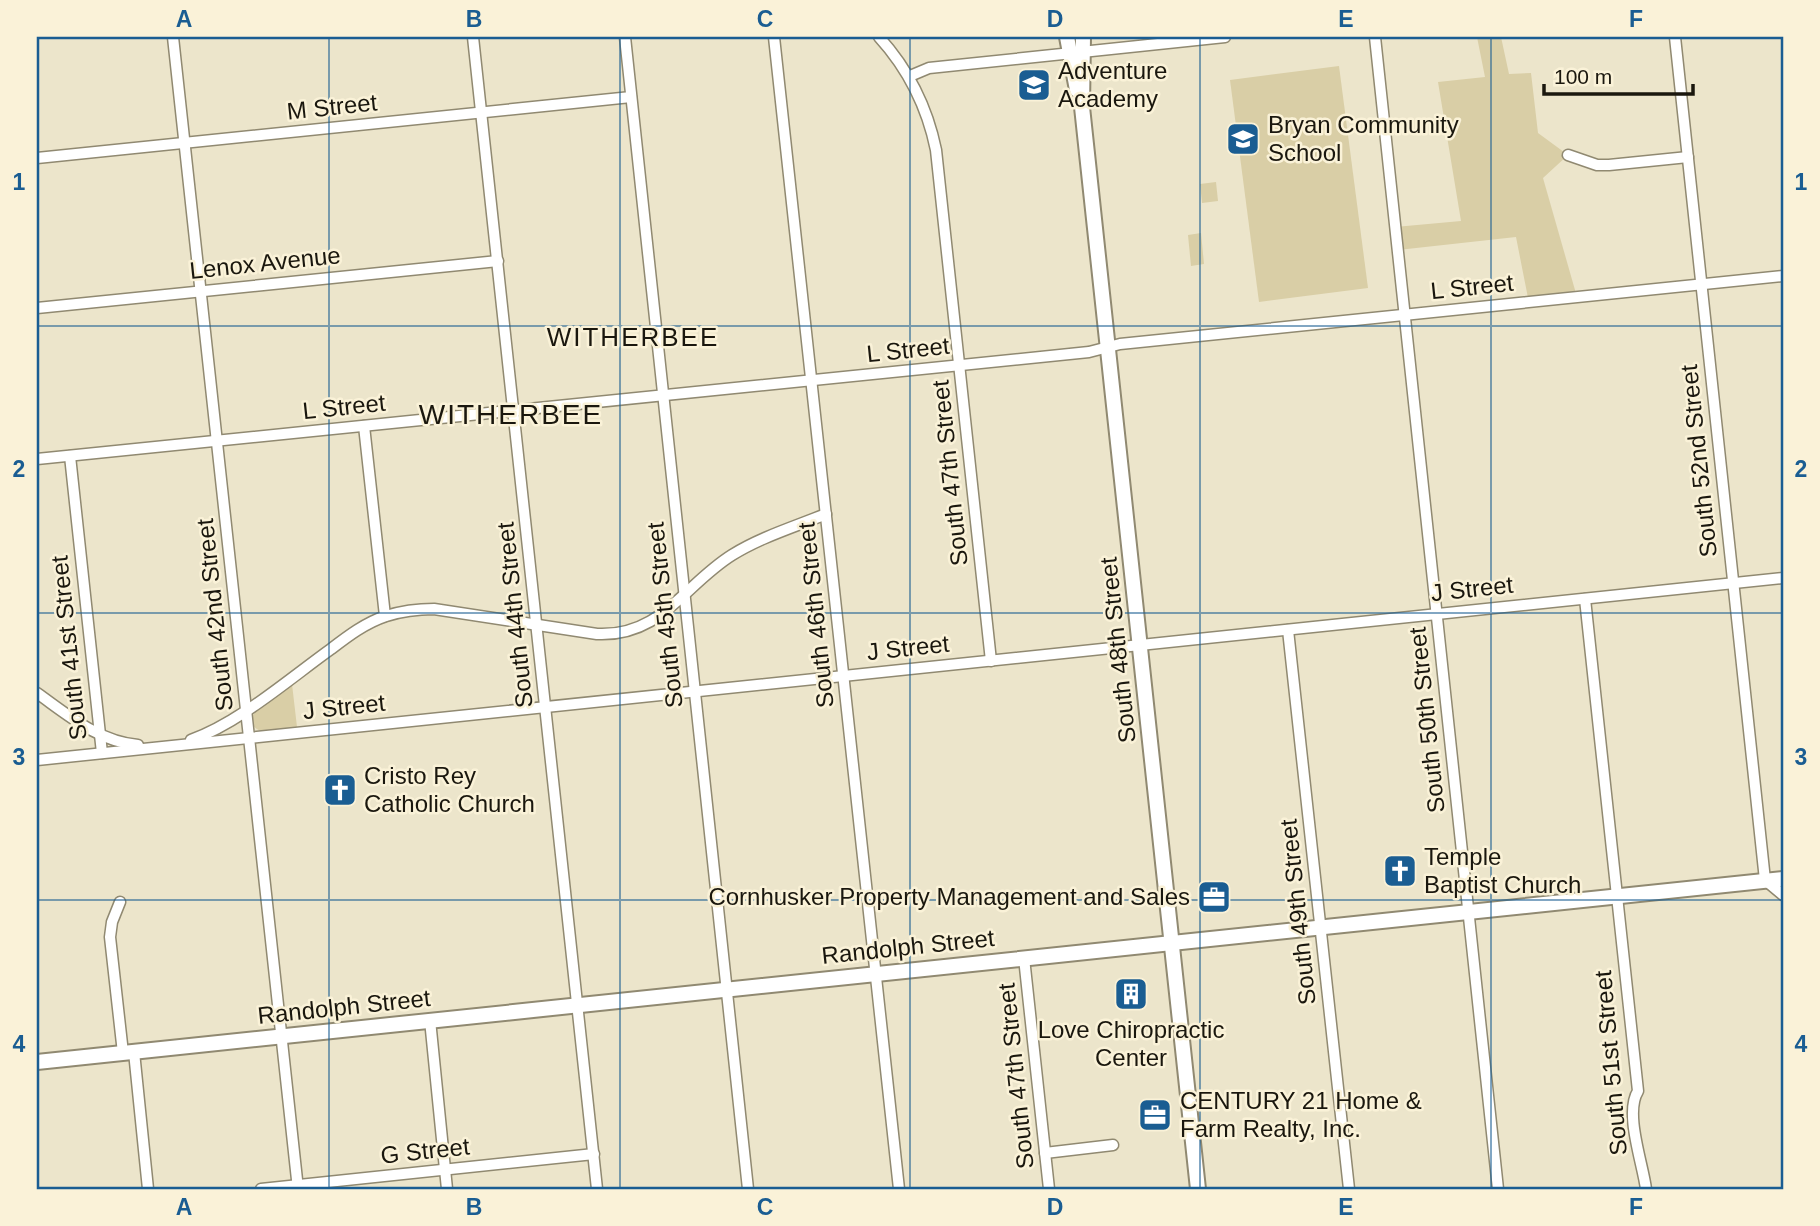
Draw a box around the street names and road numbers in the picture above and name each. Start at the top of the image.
street label: M Street [285,88,379,125]
street label: Lenox Avenue [188,241,342,284]
street label: L Street [1429,269,1515,304]
street label: L Street [865,332,951,367]
street label: South 52nd Street [1675,363,1722,559]
street label: South 47th Street [926,378,973,567]
street label: L Street [301,389,387,424]
street label: South 42nd Street [191,517,238,713]
street label: South 44th Street [491,520,538,709]
street label: South 45th Street [641,520,688,709]
street label: South 46th Street [792,520,839,709]
street label: South 41st Street [45,554,92,742]
street label: South 48th Street [1094,555,1141,744]
street label: J Street [1429,571,1515,606]
street label: South 50th Street [1403,625,1450,814]
street label: J Street [865,630,951,665]
street label: J Street [301,689,387,724]
street label: South 49th Street [1274,817,1321,1006]
street label: Randolph Street [820,924,996,969]
street label: South 51st Street [1589,969,1632,1157]
street label: South 47th Street [992,981,1039,1170]
street label: Randolph Street [256,984,432,1029]
street label: G Street [379,1132,471,1169]

